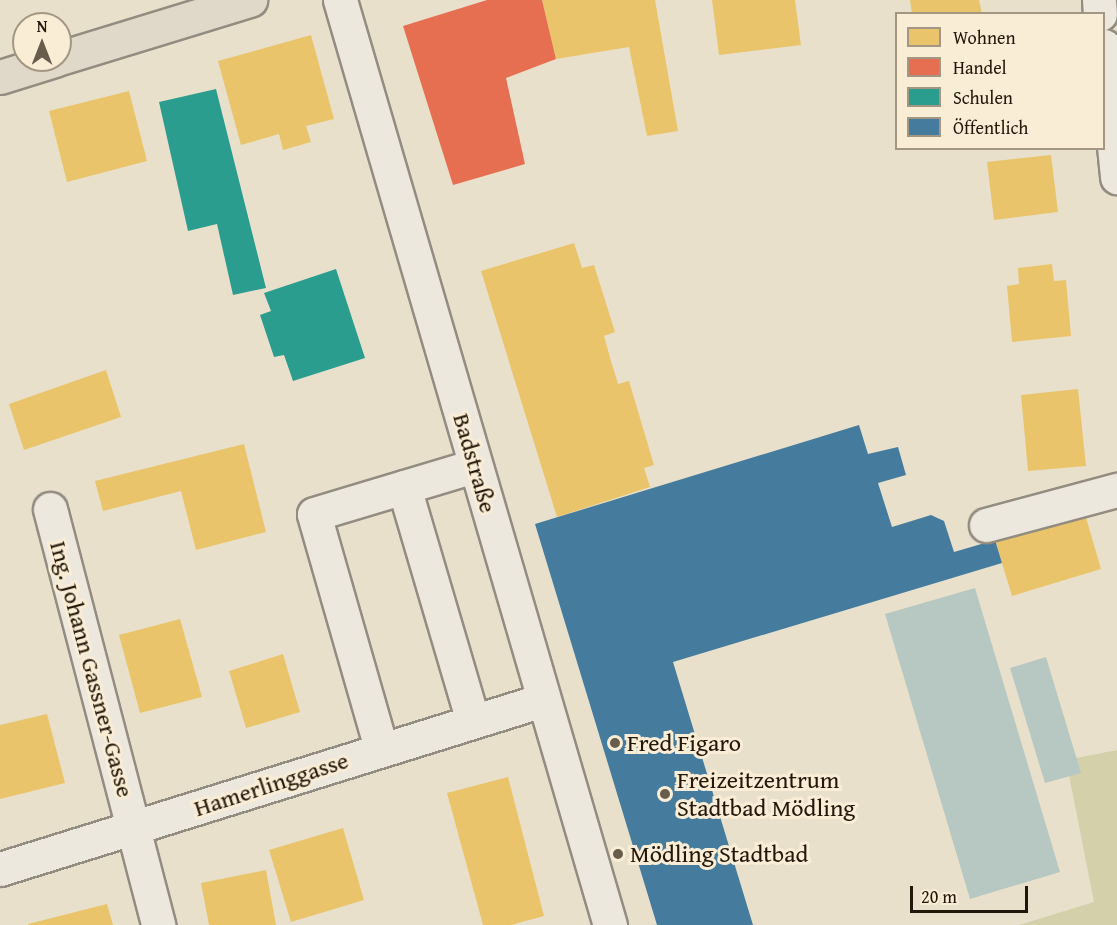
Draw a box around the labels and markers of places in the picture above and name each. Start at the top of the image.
place label: Fred Figaro [627,729,741,757]
marker: Fred Figaro [608,736,622,750]
place label: Freizeitzentrum Stadtbad Mödling [677,766,855,822]
marker: Freizeitzentrum Stadtbad Mödling [658,787,672,801]
place label: Mödling Stadtbad [630,840,808,868]
marker: Mödling Stadtbad [611,847,625,861]

